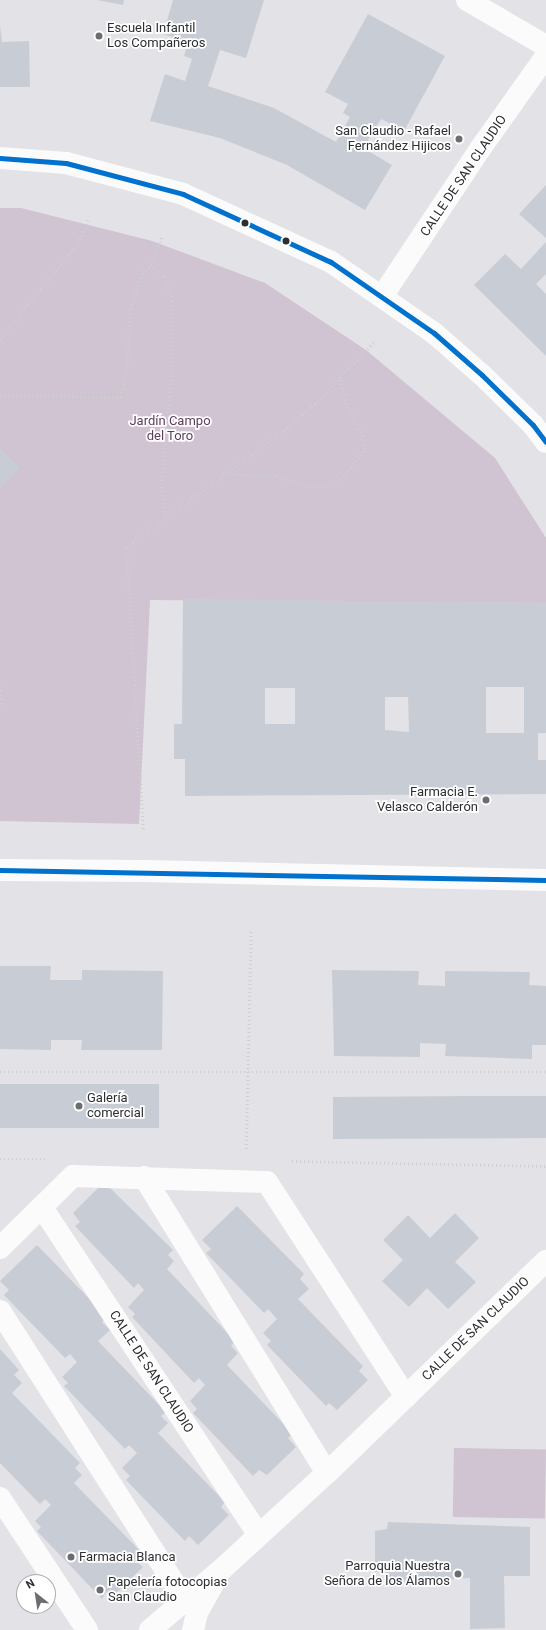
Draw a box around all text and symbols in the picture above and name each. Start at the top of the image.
place label: Escuela Infantil Los Compañeros [107,21,205,52]
marker: Escuela Infantil Los Compañeros [94,31,104,41]
street label: CALLE DE SAN CLAUDIO [418,112,510,240]
place label: San Claudio - Rafael Fernández Hijicos [335,124,451,155]
marker: San Claudio - Rafael Fernández Hijicos [454,134,464,144]
unlabelled marker [240,218,250,228]
unlabelled marker [281,236,291,246]
park label: Jardín Campo del Toro [129,414,211,445]
place label: Farmacia E. Velasco Calderón [377,785,478,816]
marker: Farmacia E. Velasco Calderón [481,795,491,805]
place label: Galería comercial [87,1091,144,1122]
marker: Galería comercial [74,1101,84,1111]
street label: CALLE DE SAN CLAUDIO [419,1274,533,1384]
street label: CALLE DE SAN CLAUDIO [106,1308,196,1436]
place label: Farmacia Blanca [79,1549,176,1565]
marker: Farmacia Blanca [66,1552,76,1562]
place label: Parroquia Nuestra Señora de los Álamos [324,1559,450,1590]
marker: Parroquia Nuestra Señora de los Álamos [453,1569,463,1579]
north arrow [16,1574,56,1614]
place label: Papelería fotocopias San Claudio [108,1575,227,1606]
text: N [24,1576,37,1592]
marker: Papelería fotocopias San Claudio [95,1585,105,1595]

